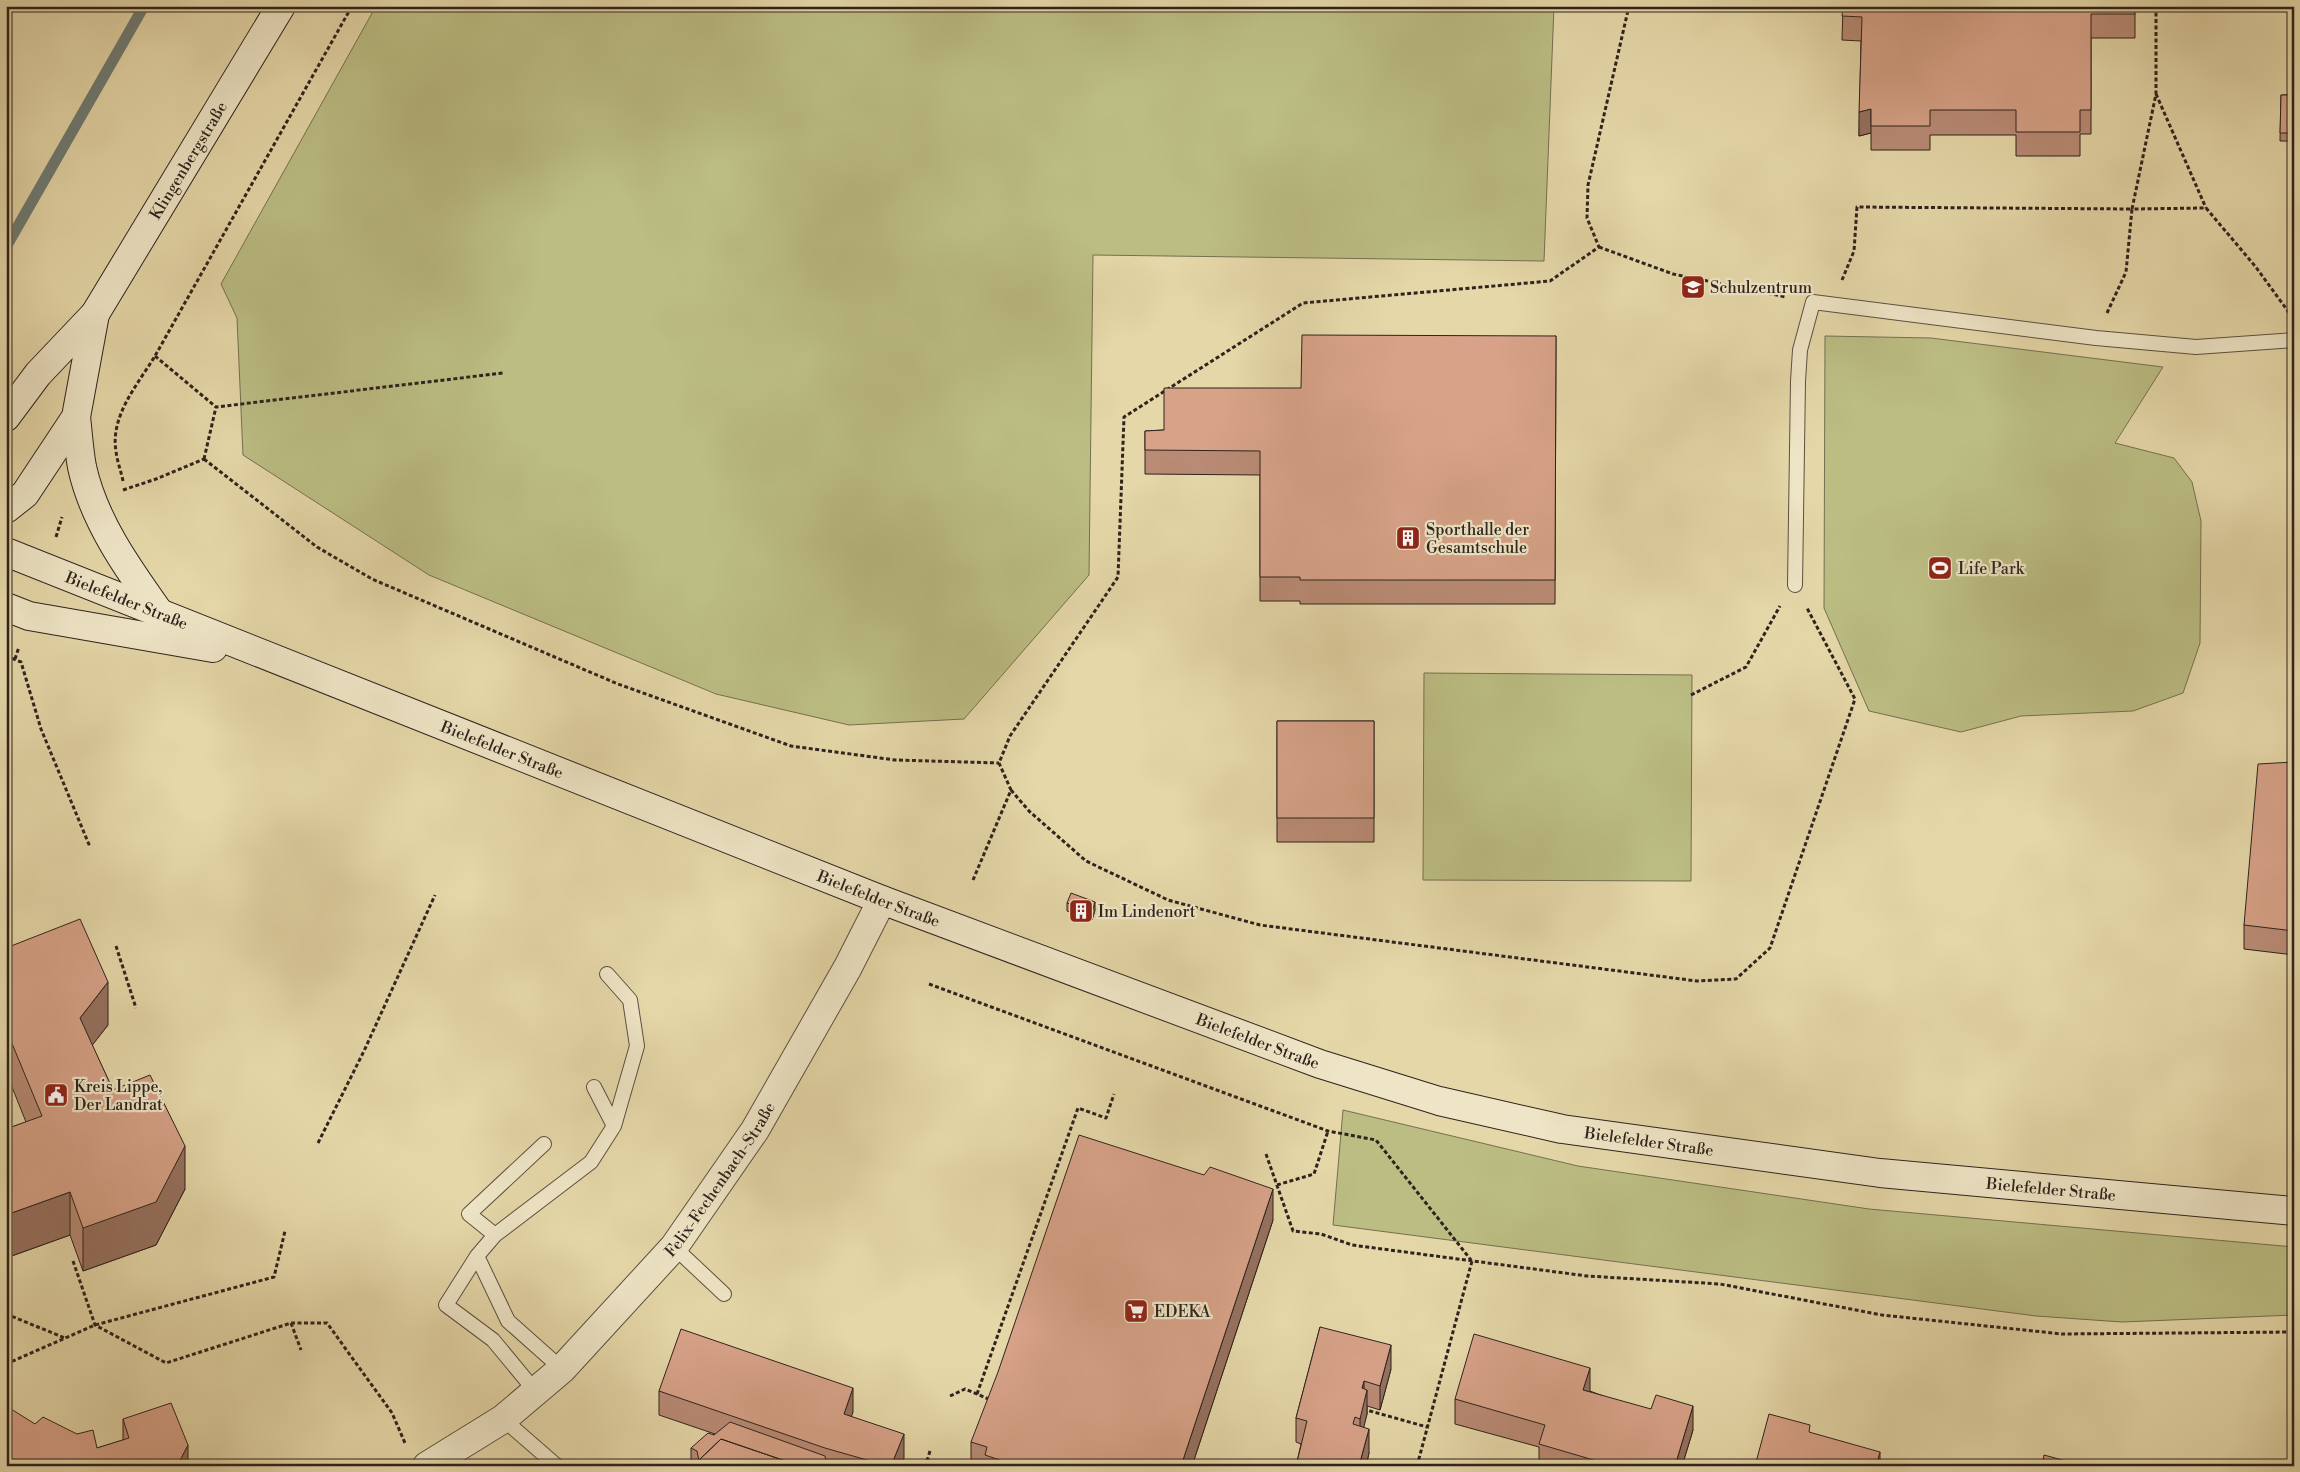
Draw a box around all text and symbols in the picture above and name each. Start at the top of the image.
street label: Klingenbergstraße [145,98,232,223]
school or university icon: Schulzentrum [1680,274,1706,300]
place label: Schulzentrum [1710,278,1812,298]
place label: Sporthalle der Gesamtschule [1426,520,1529,558]
building icon: Sporthalle der Gesamtschule [1395,525,1421,551]
sports icon: Life Park [1927,555,1953,581]
place label: Life Park [1958,559,2026,579]
street label: Bielefelder Straße [61,567,191,634]
street label: Bielefelder Straße [437,716,566,783]
street label: Bielefelder Straße [813,866,943,932]
building icon: Im Lindenort [1068,898,1094,924]
place label: Im Lindenort [1098,902,1196,922]
street label: Bielefelder Straße [1192,1009,1322,1074]
place label: Kreis Lippe, Der Landrat [74,1077,163,1115]
public building icon: Kreis Lippe, Der Landrat [43,1082,69,1108]
street label: Felix-Fechenbach-Straße [661,1099,780,1262]
street label: Bielefelder Straße [1582,1123,1715,1161]
street label: Bielefelder Straße [1984,1174,2117,1206]
supermarket icon: EDEKA [1123,1298,1149,1324]
place label: EDEKA [1154,1302,1212,1322]

